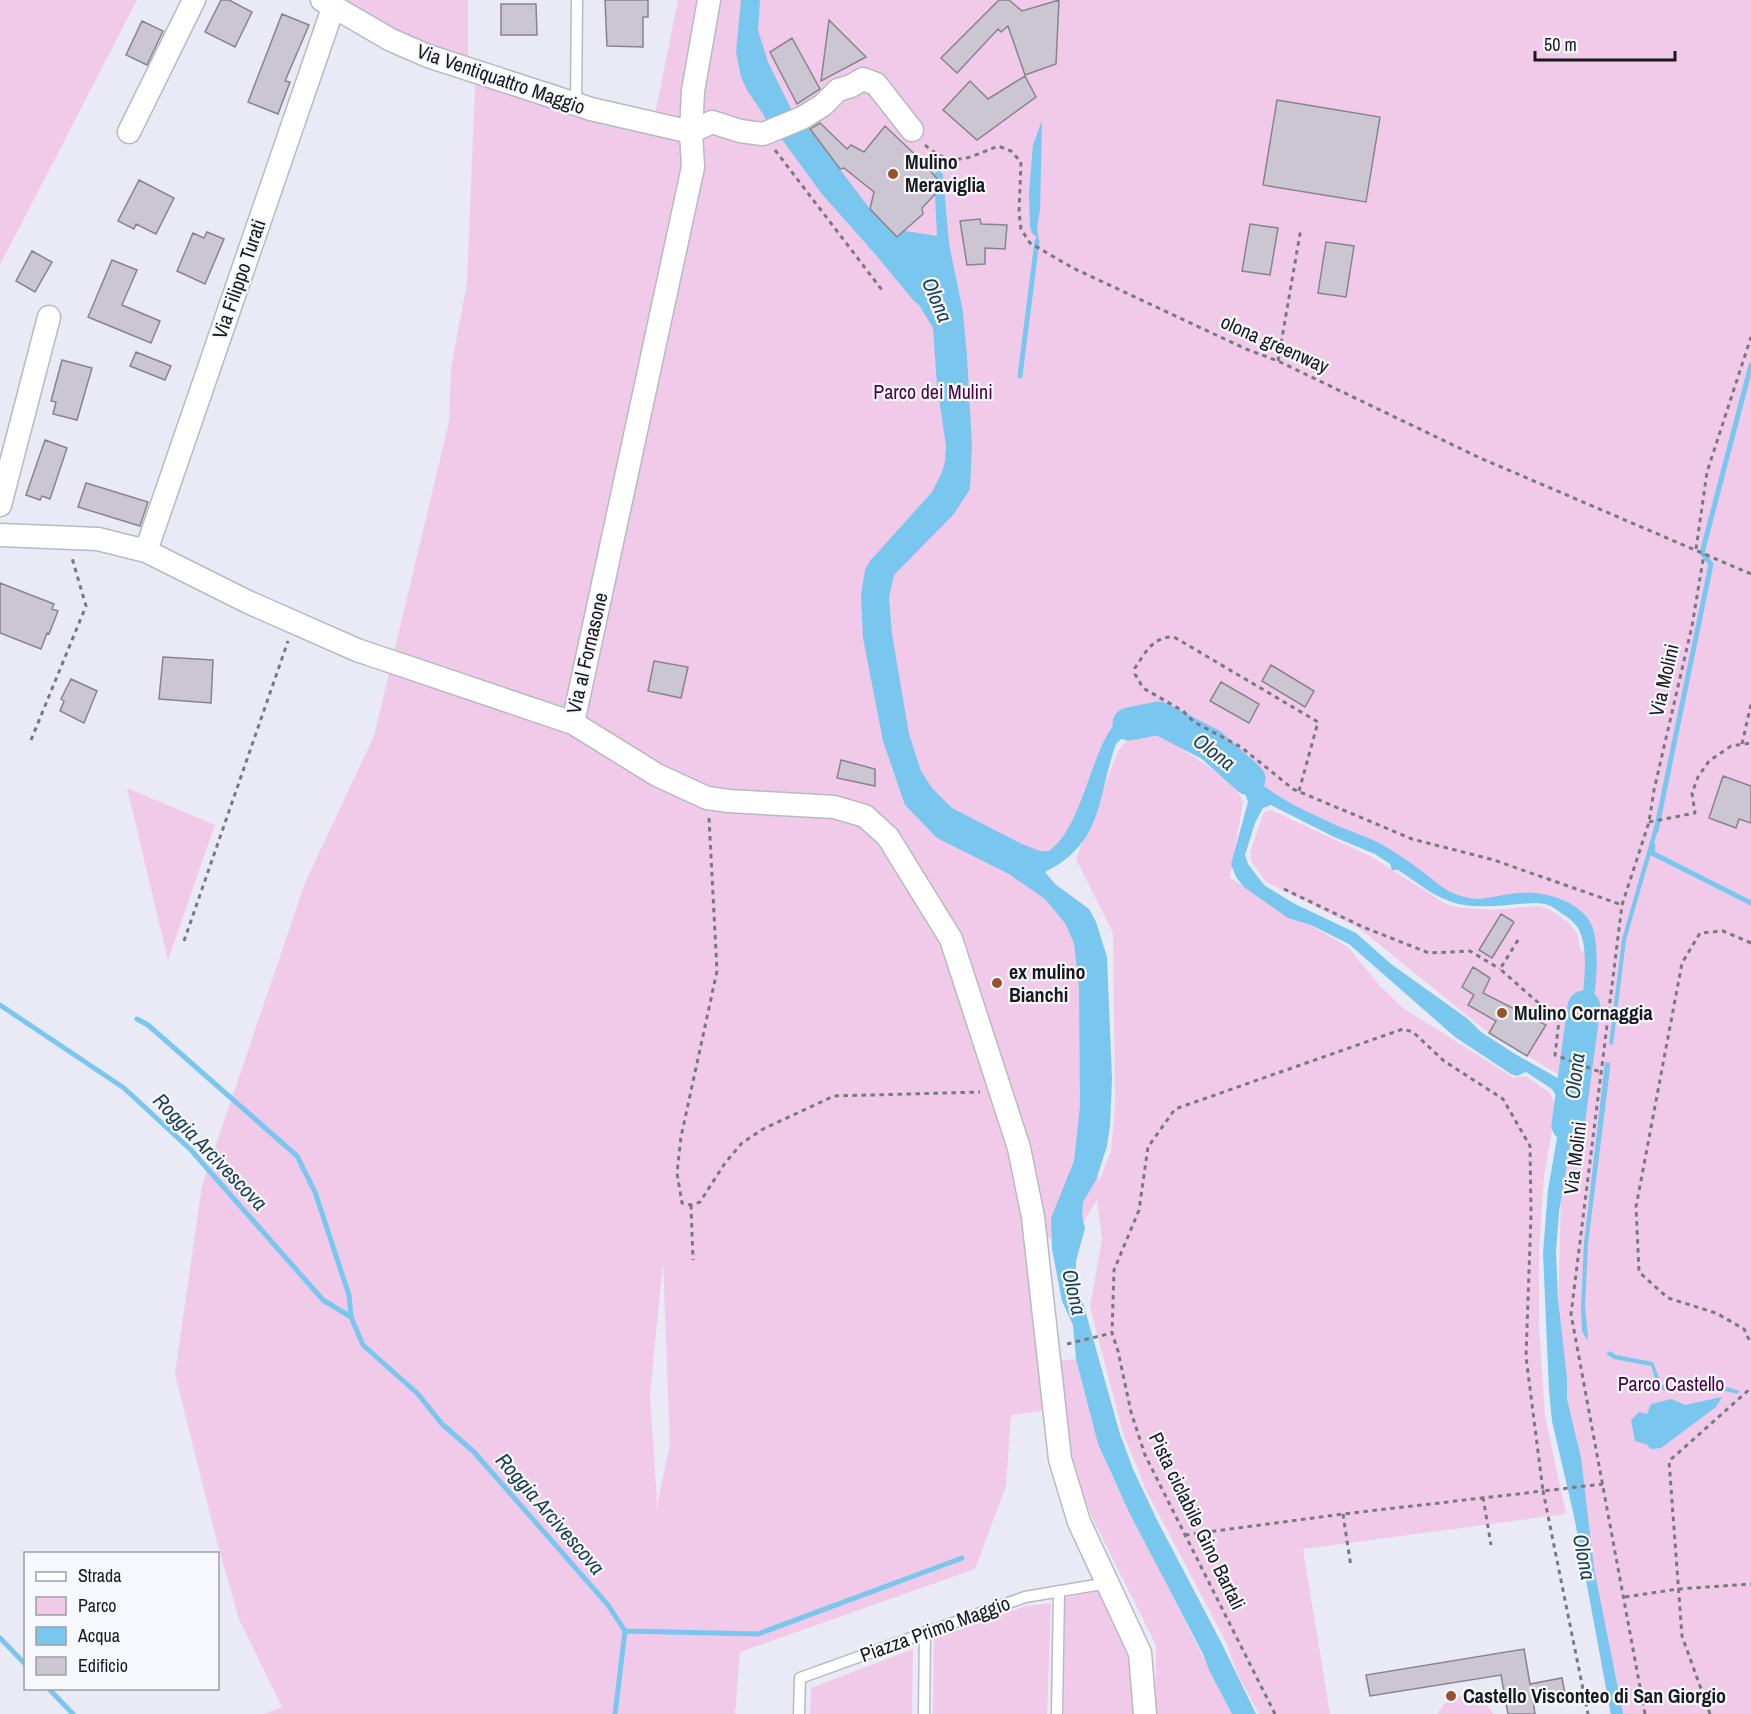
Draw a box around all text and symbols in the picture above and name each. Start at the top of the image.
scale bar [1535,24,1674,62]
text: 50 m [1544,32,1577,57]
street label: Via Ventiquattro Maggio [413,37,589,120]
place label: Mulino Meraviglia [905,148,985,198]
marker: Mulino Meraviglia [886,167,900,181]
street label: Via Filippo Turati [205,215,272,342]
water label: Olona [915,273,960,327]
street label: olona greenway [1217,308,1334,380]
park label: Parco dei Mulini [873,378,993,405]
street label: Via al Fornasone [559,590,614,716]
street label: Via Molini [1642,641,1685,719]
water label: Olona [1187,726,1241,777]
place label: ex mulino Bianchi [1009,958,1086,1008]
marker: ex mulino Bianchi [990,976,1004,990]
place label: Mulino Cornaggia [1514,999,1653,1026]
marker: Mulino Cornaggia [1495,1006,1509,1020]
water label: Olona [1557,1051,1592,1101]
water label: Roggia Arcivescova [147,1087,274,1217]
street label: Via Molini [1557,1120,1592,1196]
water label: Olona [1055,1266,1094,1318]
park label: Parco Castello [1618,1370,1724,1397]
street label: Pista ciclabile Gino Bartali [1143,1428,1252,1614]
water label: Roggia Arcivescova [489,1446,611,1581]
water label: Olona [1566,1532,1603,1582]
legend [24,1552,219,1690]
text: Strada [78,1563,122,1588]
street label: Piazza Primo Maggio [856,1589,1014,1668]
text: Parco [78,1593,117,1618]
text: Acqua [77,1623,120,1648]
text: Edificio [78,1653,128,1678]
place label: Castello Visconteo di San Giorgio [1463,1682,1726,1709]
marker: Castello Visconteo di San Giorgio [1444,1689,1458,1703]

